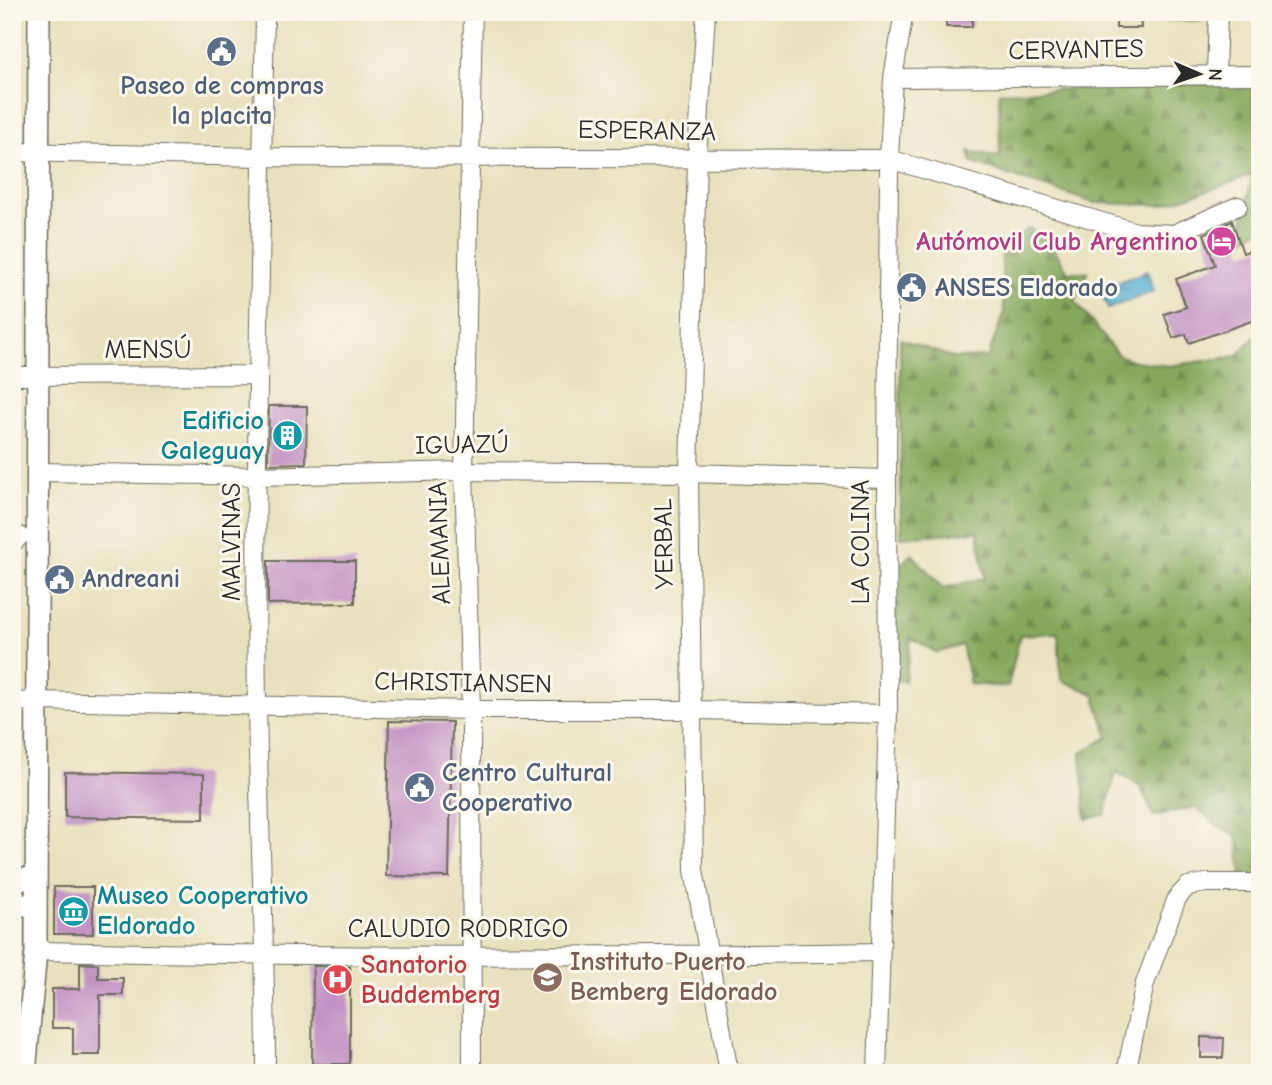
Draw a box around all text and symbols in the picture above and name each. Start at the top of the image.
public building icon: Paseo de compras la placita [205,34,239,68]
street label: CERVANTES [1008,34,1144,66]
north arrow [1164,38,1234,108]
text: N [1204,68,1226,81]
place label: Paseo de compras la placita [120,71,324,131]
street label: ESPERANZA [578,115,716,147]
hotel icon: Autómovil Club Argentino [1204,225,1238,259]
place label: Autómovil Club Argentino [916,227,1198,257]
public building icon: ANSES Eldorado [895,271,929,305]
place label: ANSES Eldorado [935,273,1118,303]
street label: MENSÚ [105,334,191,365]
place label: Edificio Galeguay [161,406,264,466]
building icon: Edificio Galeguay [270,419,304,453]
street label: IGUAZÚ [415,428,509,461]
street label: LA COLINA [846,480,876,604]
street label: ALEMANIA [423,481,457,605]
street label: MALVINAS [217,483,247,601]
street label: YERBAL [648,498,680,590]
public building icon: Andreani [42,562,76,596]
place label: Andreani [82,564,180,594]
street label: CHRISTIANSEN [374,666,552,700]
place label: Centro Cultural Cooperativo [442,758,612,818]
public building icon: Centro Cultural Cooperativo [402,771,436,805]
place label: Museo Cooperativo Eldorado [97,881,309,941]
museum icon: Museo Cooperativo Eldorado [57,894,91,928]
street label: CALUDIO RODRIGO [348,914,568,944]
place label: Instituto Puerto Bemberg Eldorado [570,947,777,1007]
place label: Sanatorio Buddemberg [361,950,501,1010]
school or university icon: Instituto Puerto Bemberg Eldorado [530,960,564,994]
hospital icon: Sanatorio Buddemberg [321,963,355,997]

